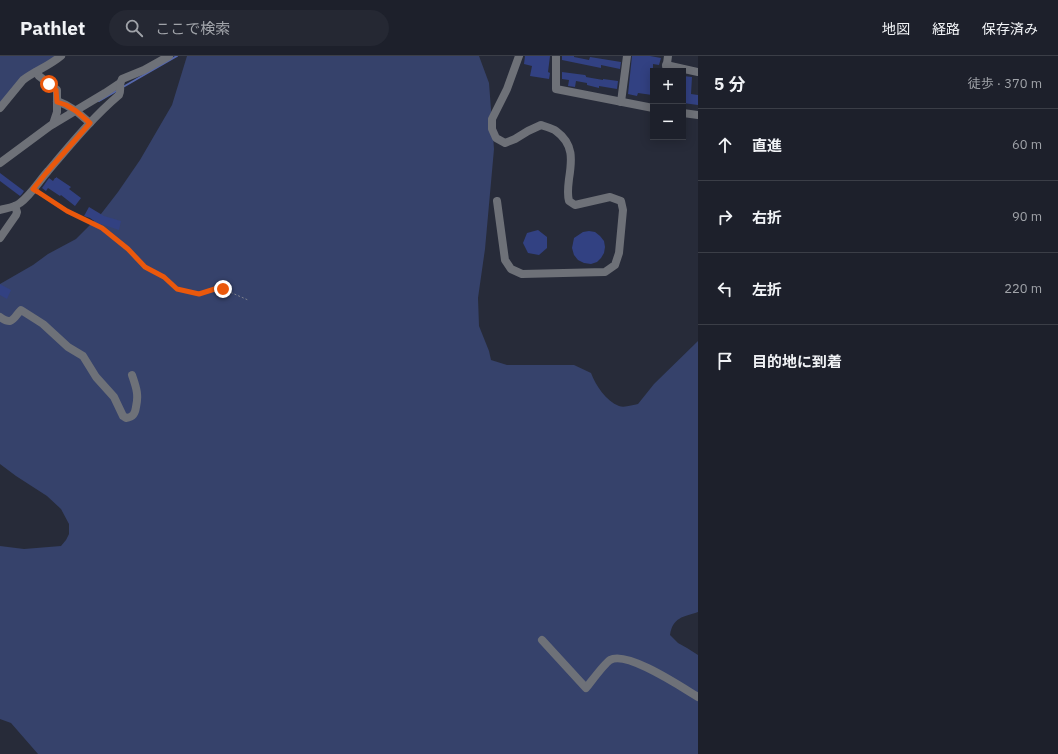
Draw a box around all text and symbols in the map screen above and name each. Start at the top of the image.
search box [109,10,389,46]
text: Pathlet [20,16,85,40]
icon: search [123,17,145,39]
text: ここで検索 [155,19,230,38]
text: 地図 [882,20,910,38]
text: 経路 [932,20,960,38]
text: 保存済み [982,20,1038,38]
map controls [650,68,686,140]
button: + [650,68,686,104]
text: 5 分 [714,73,745,95]
route start [40,75,58,93]
text: 徒歩 · 370 m [968,75,1042,92]
button: − [650,104,686,140]
icon: ahead [714,134,736,156]
text: 直進 [752,136,782,155]
text: 60 m [1012,136,1042,153]
icon: right [714,206,736,228]
text: 右折 [752,208,782,227]
text: 90 m [1012,208,1042,225]
icon: left [714,278,736,300]
route end [214,280,232,298]
text: 左折 [752,280,782,299]
text: 220 m [1004,280,1042,297]
icon: arrive [714,350,736,372]
text: 目的地に到着 [752,352,842,371]

